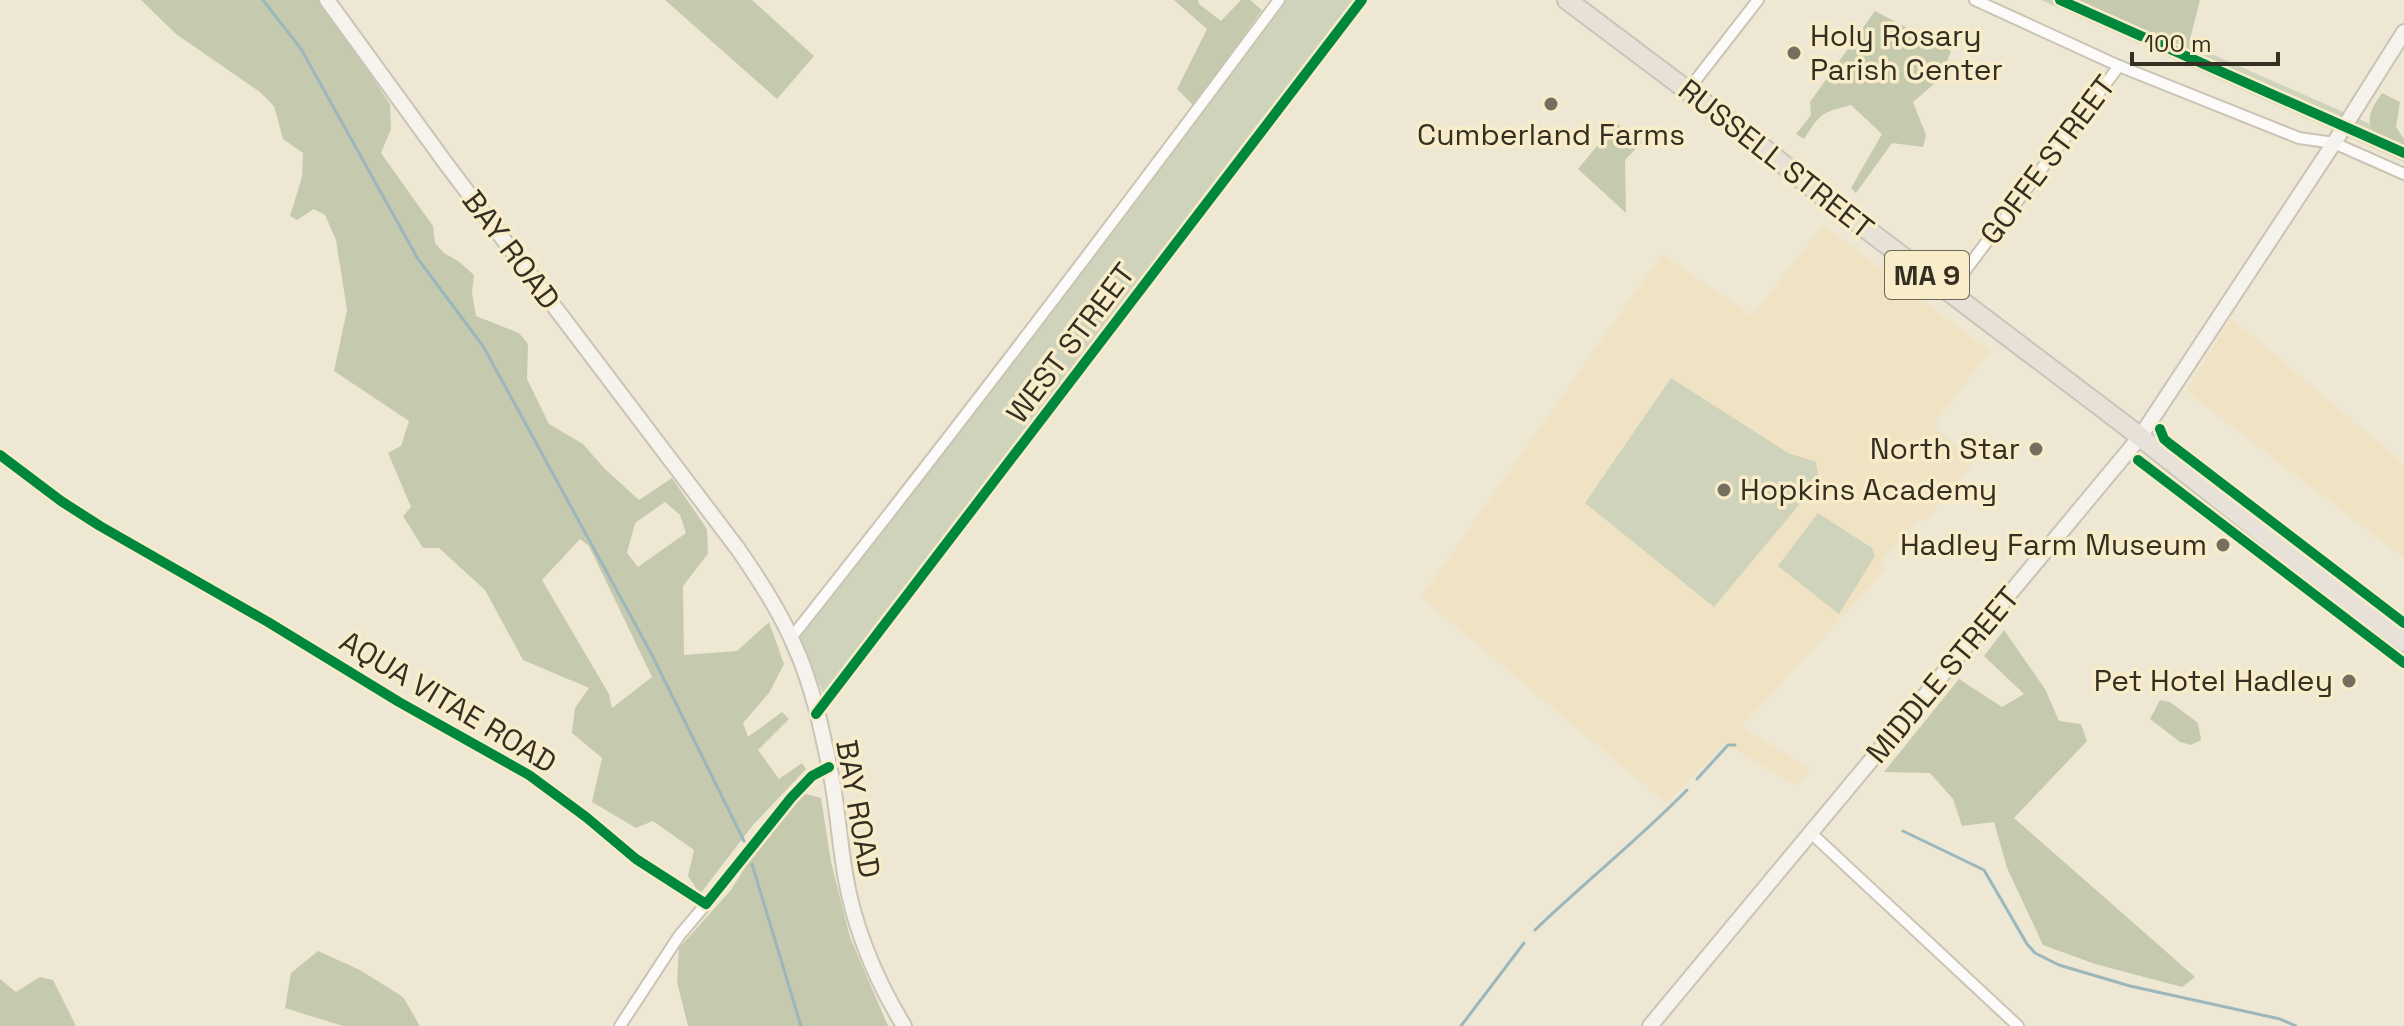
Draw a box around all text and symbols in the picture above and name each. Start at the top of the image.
place label: Holy Rosary Parish Center [1810,16,2003,89]
scale bar [2132,16,2278,66]
text: 100 m [2144,28,2212,59]
marker: Holy Rosary Parish Center [1785,44,1803,62]
street label: GOFFE STREET [1971,67,2124,252]
street label: RUSSELL STREET [1671,70,1882,247]
marker: Cumberland Farms [1542,95,1560,113]
place label: Cumberland Farms [1417,115,1685,154]
street label: BAY ROAD [454,182,569,317]
road number: MA 9 [1885,251,1969,299]
street label: WEST STREET [998,255,1144,431]
place label: North Star [1870,429,2020,468]
marker: North Star [2027,440,2045,458]
place label: Hopkins Academy [1740,470,1997,509]
marker: Hopkins Academy [1715,481,1733,499]
place label: Hadley Farm Museum [1900,525,2207,564]
marker: Hadley Farm Museum [2214,536,2232,554]
street label: MIDDLE STREET [1857,578,2028,771]
street label: AQUA VITAE ROAD [333,621,564,782]
place label: Pet Hotel Hadley [2094,661,2333,700]
marker: Pet Hotel Hadley [2340,672,2358,690]
street label: BAY ROAD [827,737,890,881]

